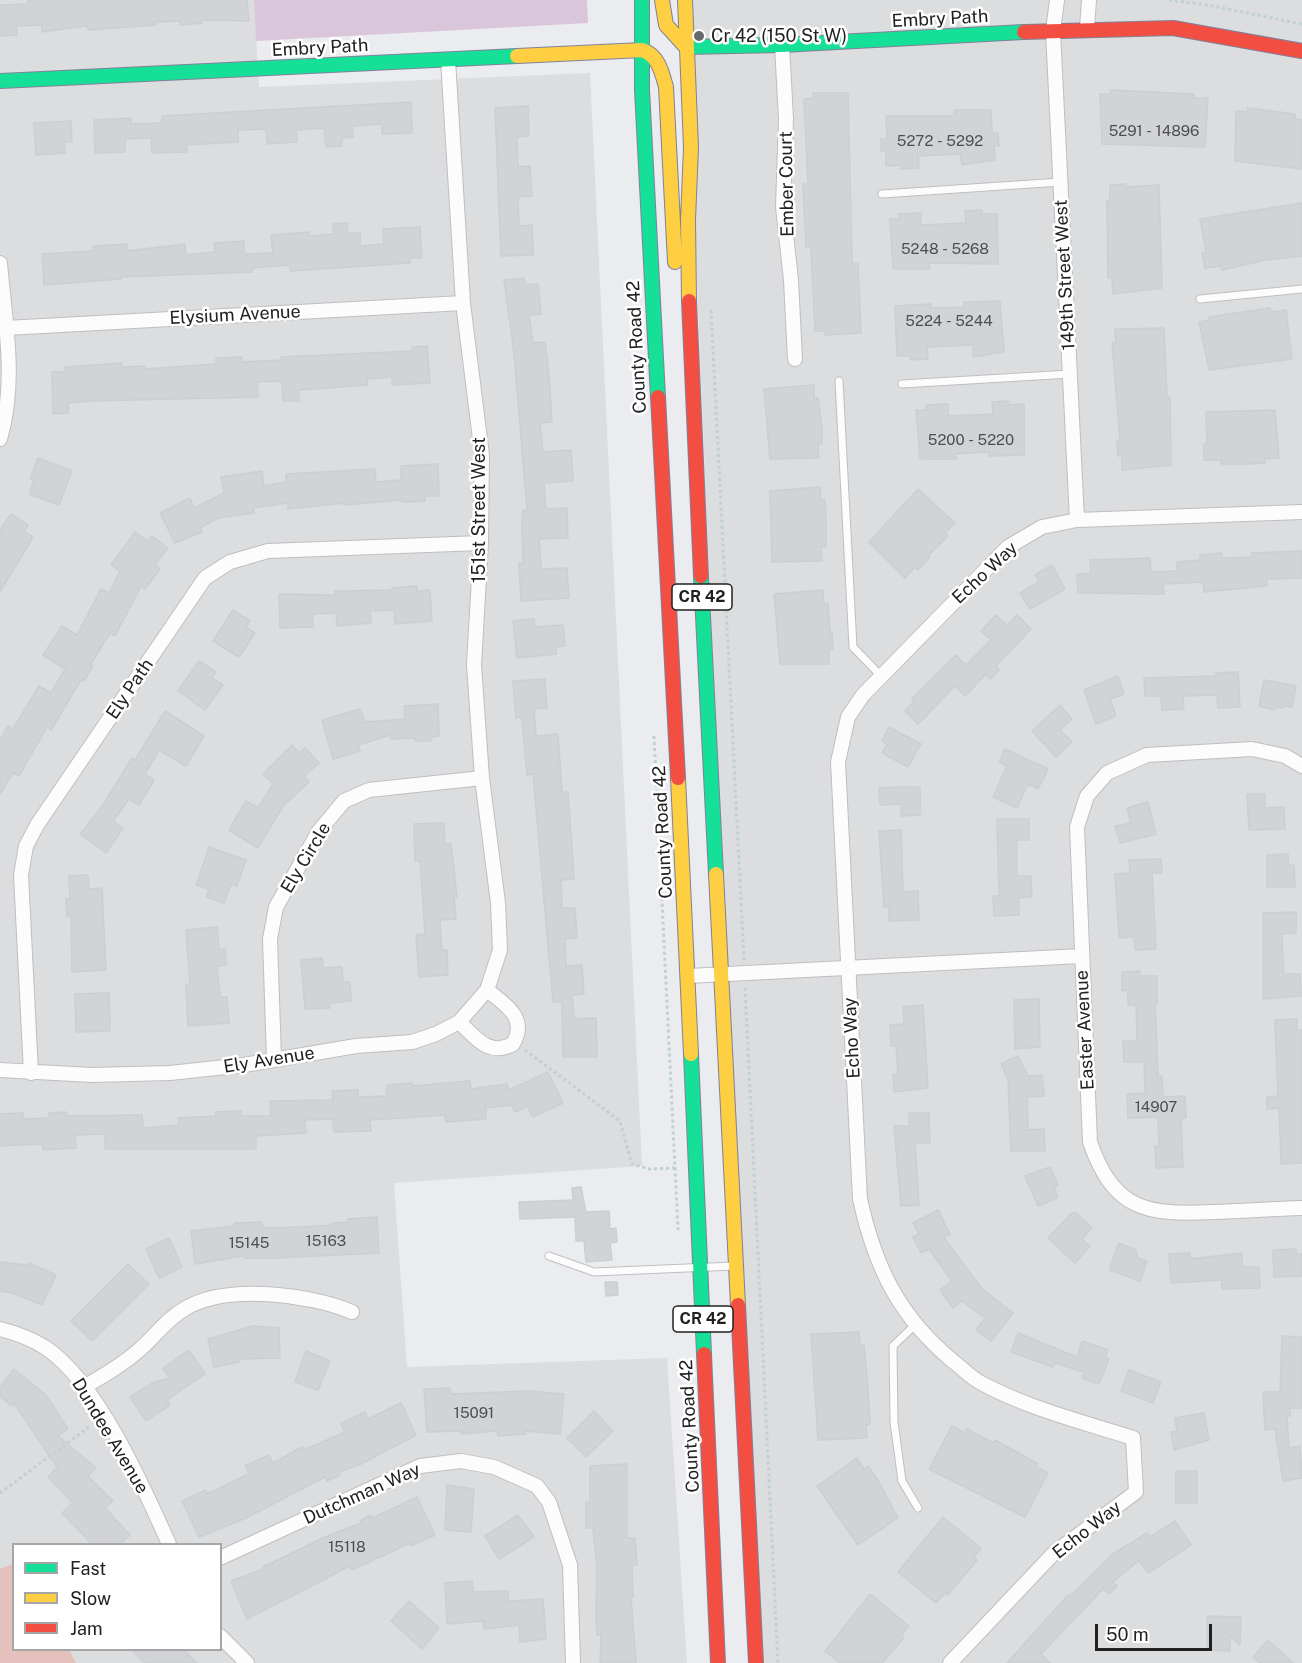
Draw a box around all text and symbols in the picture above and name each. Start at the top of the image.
street label: Embry Path [891,6,989,32]
place label: Cr 42 (150 St W) [711,25,847,47]
marker: Cr 42 (150 St W) [692,29,706,43]
street label: Embry Path [271,35,369,61]
house number: 5291 - 14896 [1109,122,1199,140]
street label: Ember Court [775,131,799,237]
house number: 5272 - 5292 [897,132,983,150]
street label: 149th Street West [1050,199,1080,351]
house number: 5248 - 5268 [901,240,989,258]
street label: County Road 42 [623,280,651,414]
street label: Elysium Avenue [169,301,301,329]
house number: 5224 - 5244 [905,312,993,330]
house number: 5200 - 5220 [928,431,1014,449]
street label: 151st Street West [468,437,490,583]
street label: Echo Way [948,537,1022,609]
road number: CR 42 [672,584,732,610]
street label: Ely Path [102,655,158,723]
street label: County Road 42 [649,765,677,899]
street label: Ely Circle [276,819,336,897]
street label: Easter Avenue [1071,970,1099,1090]
street label: Echo Way [839,997,865,1079]
street label: Ely Avenue [222,1042,316,1078]
house number: 14907 [1135,1098,1177,1116]
house number: 15163 [306,1232,346,1250]
house number: 15145 [229,1234,269,1252]
road number: CR 42 [673,1306,733,1332]
street label: County Road 42 [676,1359,704,1493]
street label: Dundee Avenue [67,1374,153,1498]
house number: 15091 [454,1404,494,1422]
street label: Dutchman Way [300,1459,424,1529]
street label: Echo Way [1048,1496,1126,1564]
house number: 15118 [328,1538,366,1556]
legend [12,1543,222,1651]
text: Fast [70,1558,106,1579]
text: Slow [70,1588,111,1609]
scale bar [1098,1612,1215,1650]
text: Jam [70,1618,103,1639]
text: 50 m [1106,1624,1149,1645]

